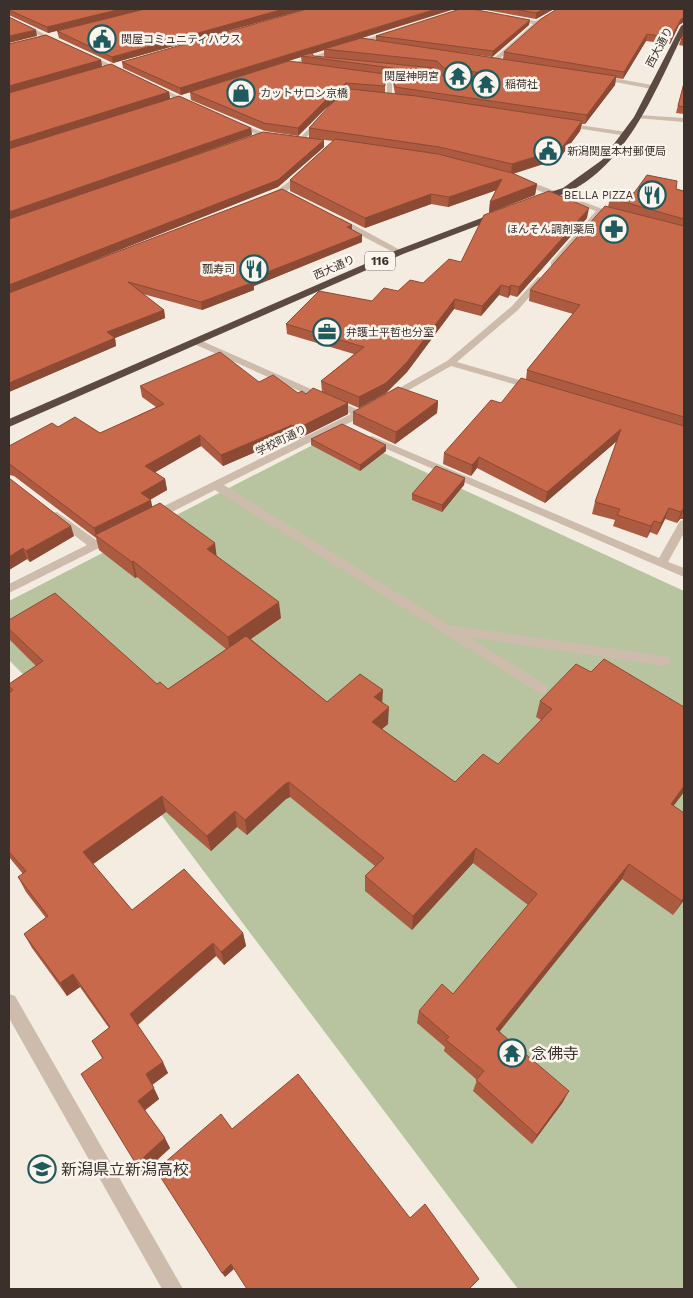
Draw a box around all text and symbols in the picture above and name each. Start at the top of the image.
public building icon: 関屋コミュニティハウス [87,24,117,54]
street label: 西大通り [643,25,676,70]
place label: 関屋コミュニティハウス [121,33,241,46]
temple icon: 関屋神明宮 [443,61,473,91]
temple icon: 稲荷社 [471,69,501,99]
place label: 関屋神明宮 [384,70,439,83]
shop icon: カットサロン京橋 [226,78,256,108]
place label: 稲荷社 [505,78,538,91]
place label: カットサロン京橋 [260,87,348,100]
public building icon: 新潟関屋本村郵便局 [533,136,563,166]
place label: 新潟関屋本村郵便局 [567,145,666,158]
restaurant icon: BELLA PIZZA [637,180,667,210]
place label: BELLA PIZZA [564,189,633,202]
pharmacy icon: ほんそん調剤薬局 [599,214,629,244]
place label: ほんそん調剤薬局 [507,223,595,236]
road number: 116 [365,252,395,270]
street label: 西大通り [311,253,357,282]
restaurant icon: 瓢寿司 [239,254,269,284]
place label: 瓢寿司 [202,263,235,276]
office icon: 弁護士平哲也分室 [312,317,342,347]
place label: 弁護士平哲也分室 [346,326,434,339]
street label: 学校町通り [254,423,309,458]
temple icon: 念佛寺 [497,1038,527,1068]
place label: 念佛寺 [531,1044,579,1063]
school or university icon: 新潟県立新潟高校 [27,1154,57,1184]
place label: 新潟県立新潟高校 [61,1160,189,1179]

